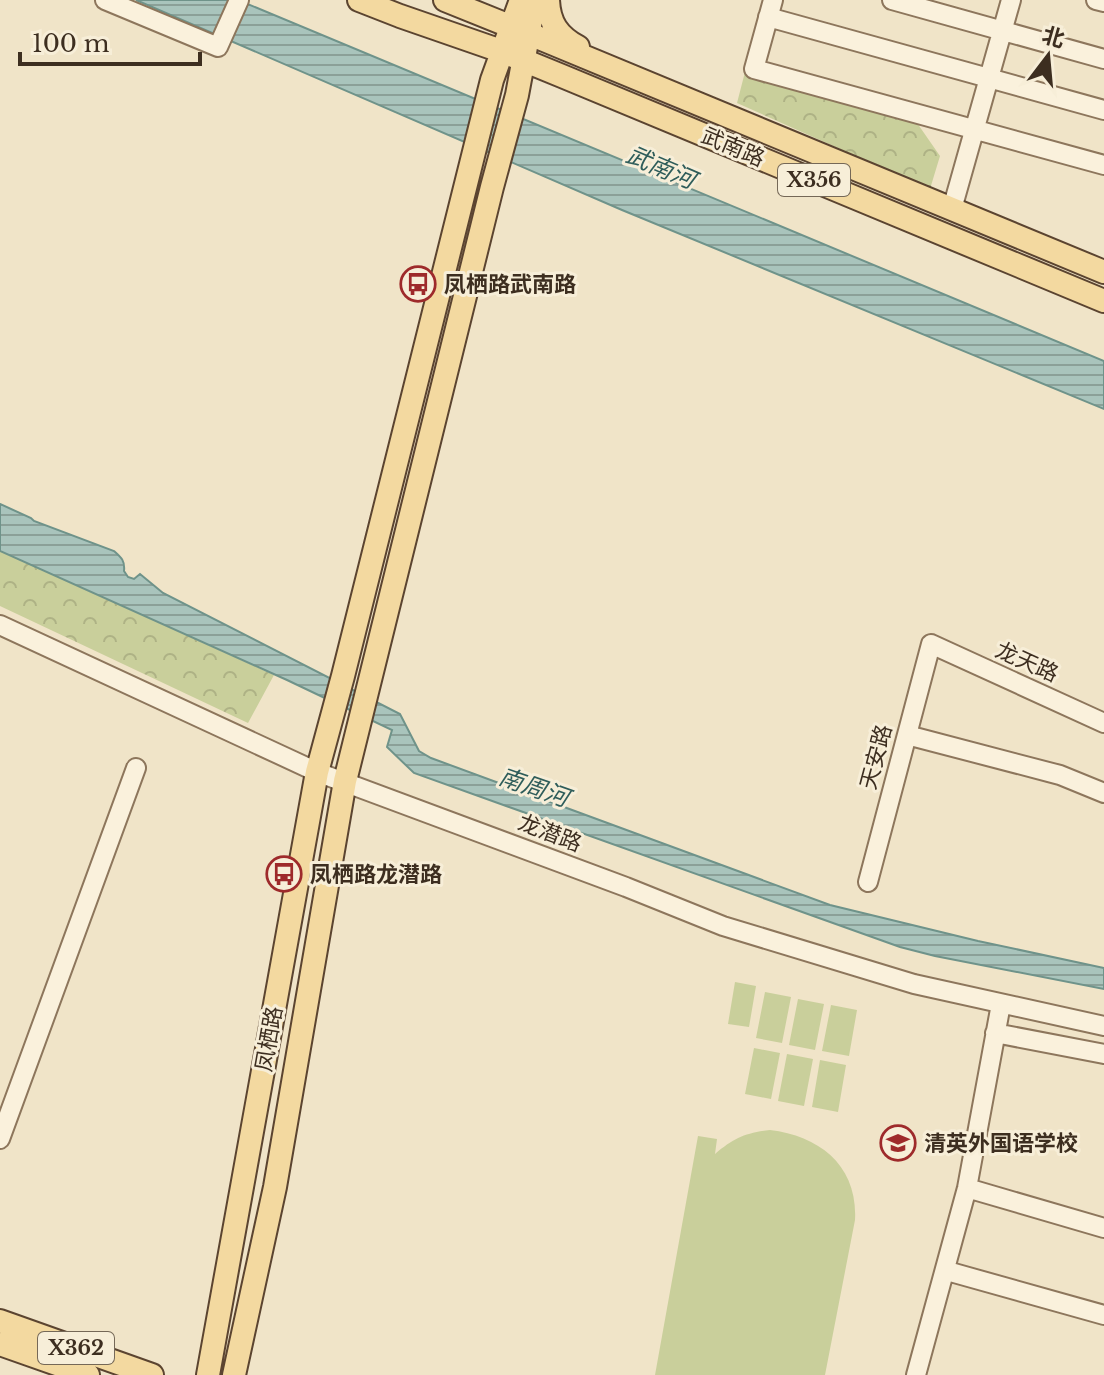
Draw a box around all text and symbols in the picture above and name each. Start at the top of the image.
scale bar [20,16,200,66]
north arrow [1008,16,1088,96]
text: 北 [1039,21,1068,53]
text: 100 m [32,29,110,58]
street label: 武南路 [697,122,769,172]
water label: 武南河 [622,140,703,196]
road number: X356 [778,164,850,196]
bus stop icon: 凤栖路武南路 [399,265,437,303]
place label: 凤栖路武南路 [444,271,576,298]
street label: 龙天路 [991,636,1063,688]
street label: 天安路 [854,722,898,792]
water label: 南周河 [495,762,577,814]
street label: 龙潜路 [514,809,586,857]
bus stop icon: 凤栖路龙潜路 [265,855,303,893]
place label: 凤栖路龙潜路 [310,861,442,888]
street label: 凤栖路 [250,1004,288,1074]
school or university icon: 清英外国语学校 [879,1124,917,1162]
place label: 清英外国语学校 [924,1130,1078,1157]
road number: X362 [38,1332,114,1364]

